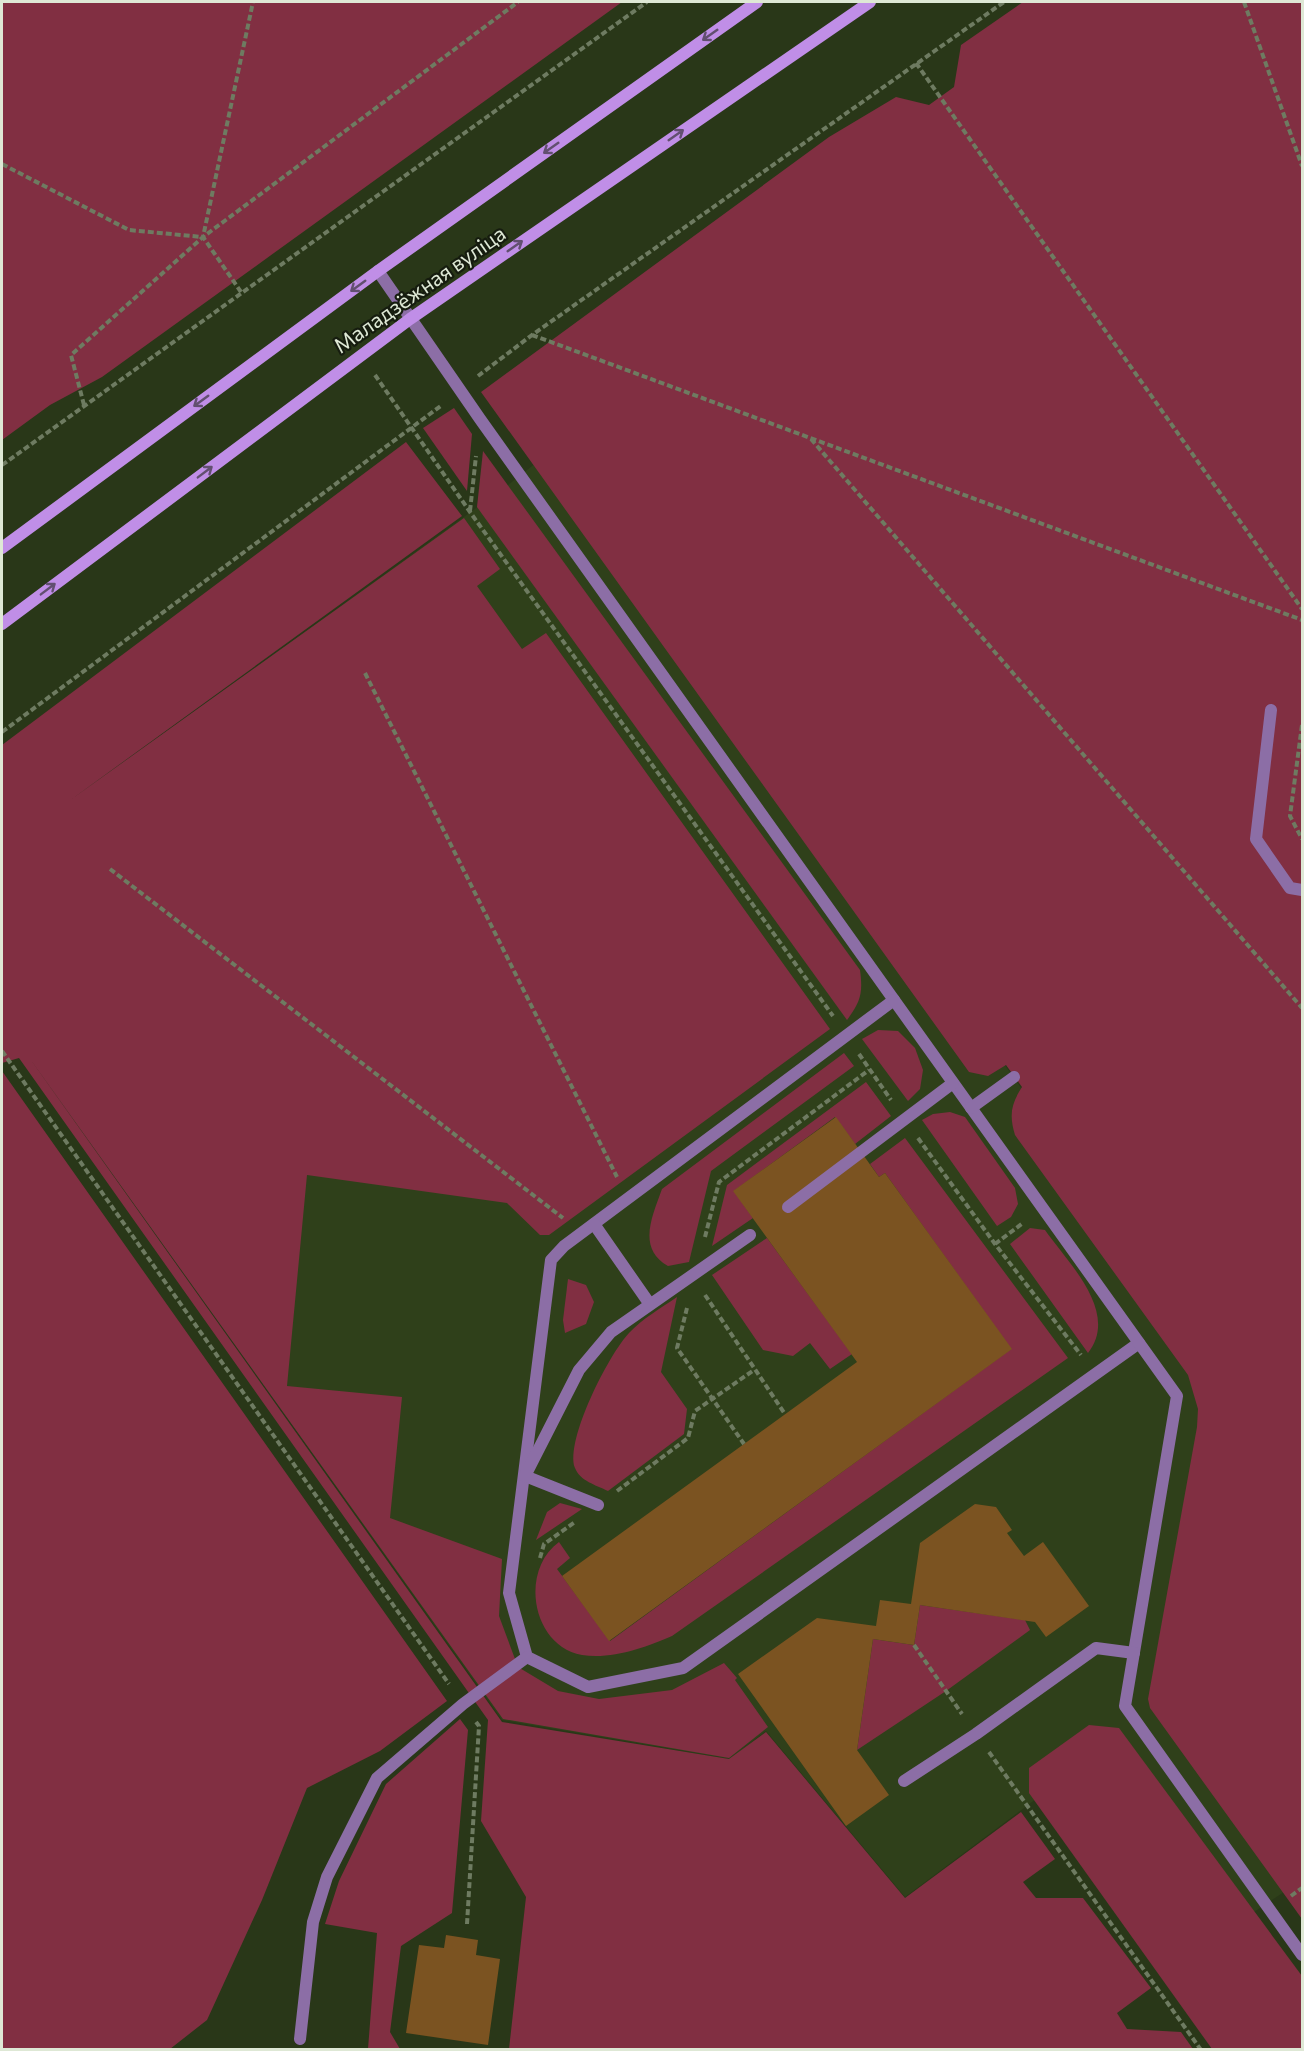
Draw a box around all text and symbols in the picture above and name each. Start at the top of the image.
one-way arrow [702,29,718,41]
one-way arrow [667,129,684,142]
one-way arrow [543,142,559,154]
street label: Маладзёжная вуліца [329,220,510,357]
one-way arrow [507,240,523,252]
one-way arrow [350,279,366,292]
one-way arrow [193,395,209,408]
one-way arrow [196,465,212,478]
one-way arrow [40,582,56,595]

